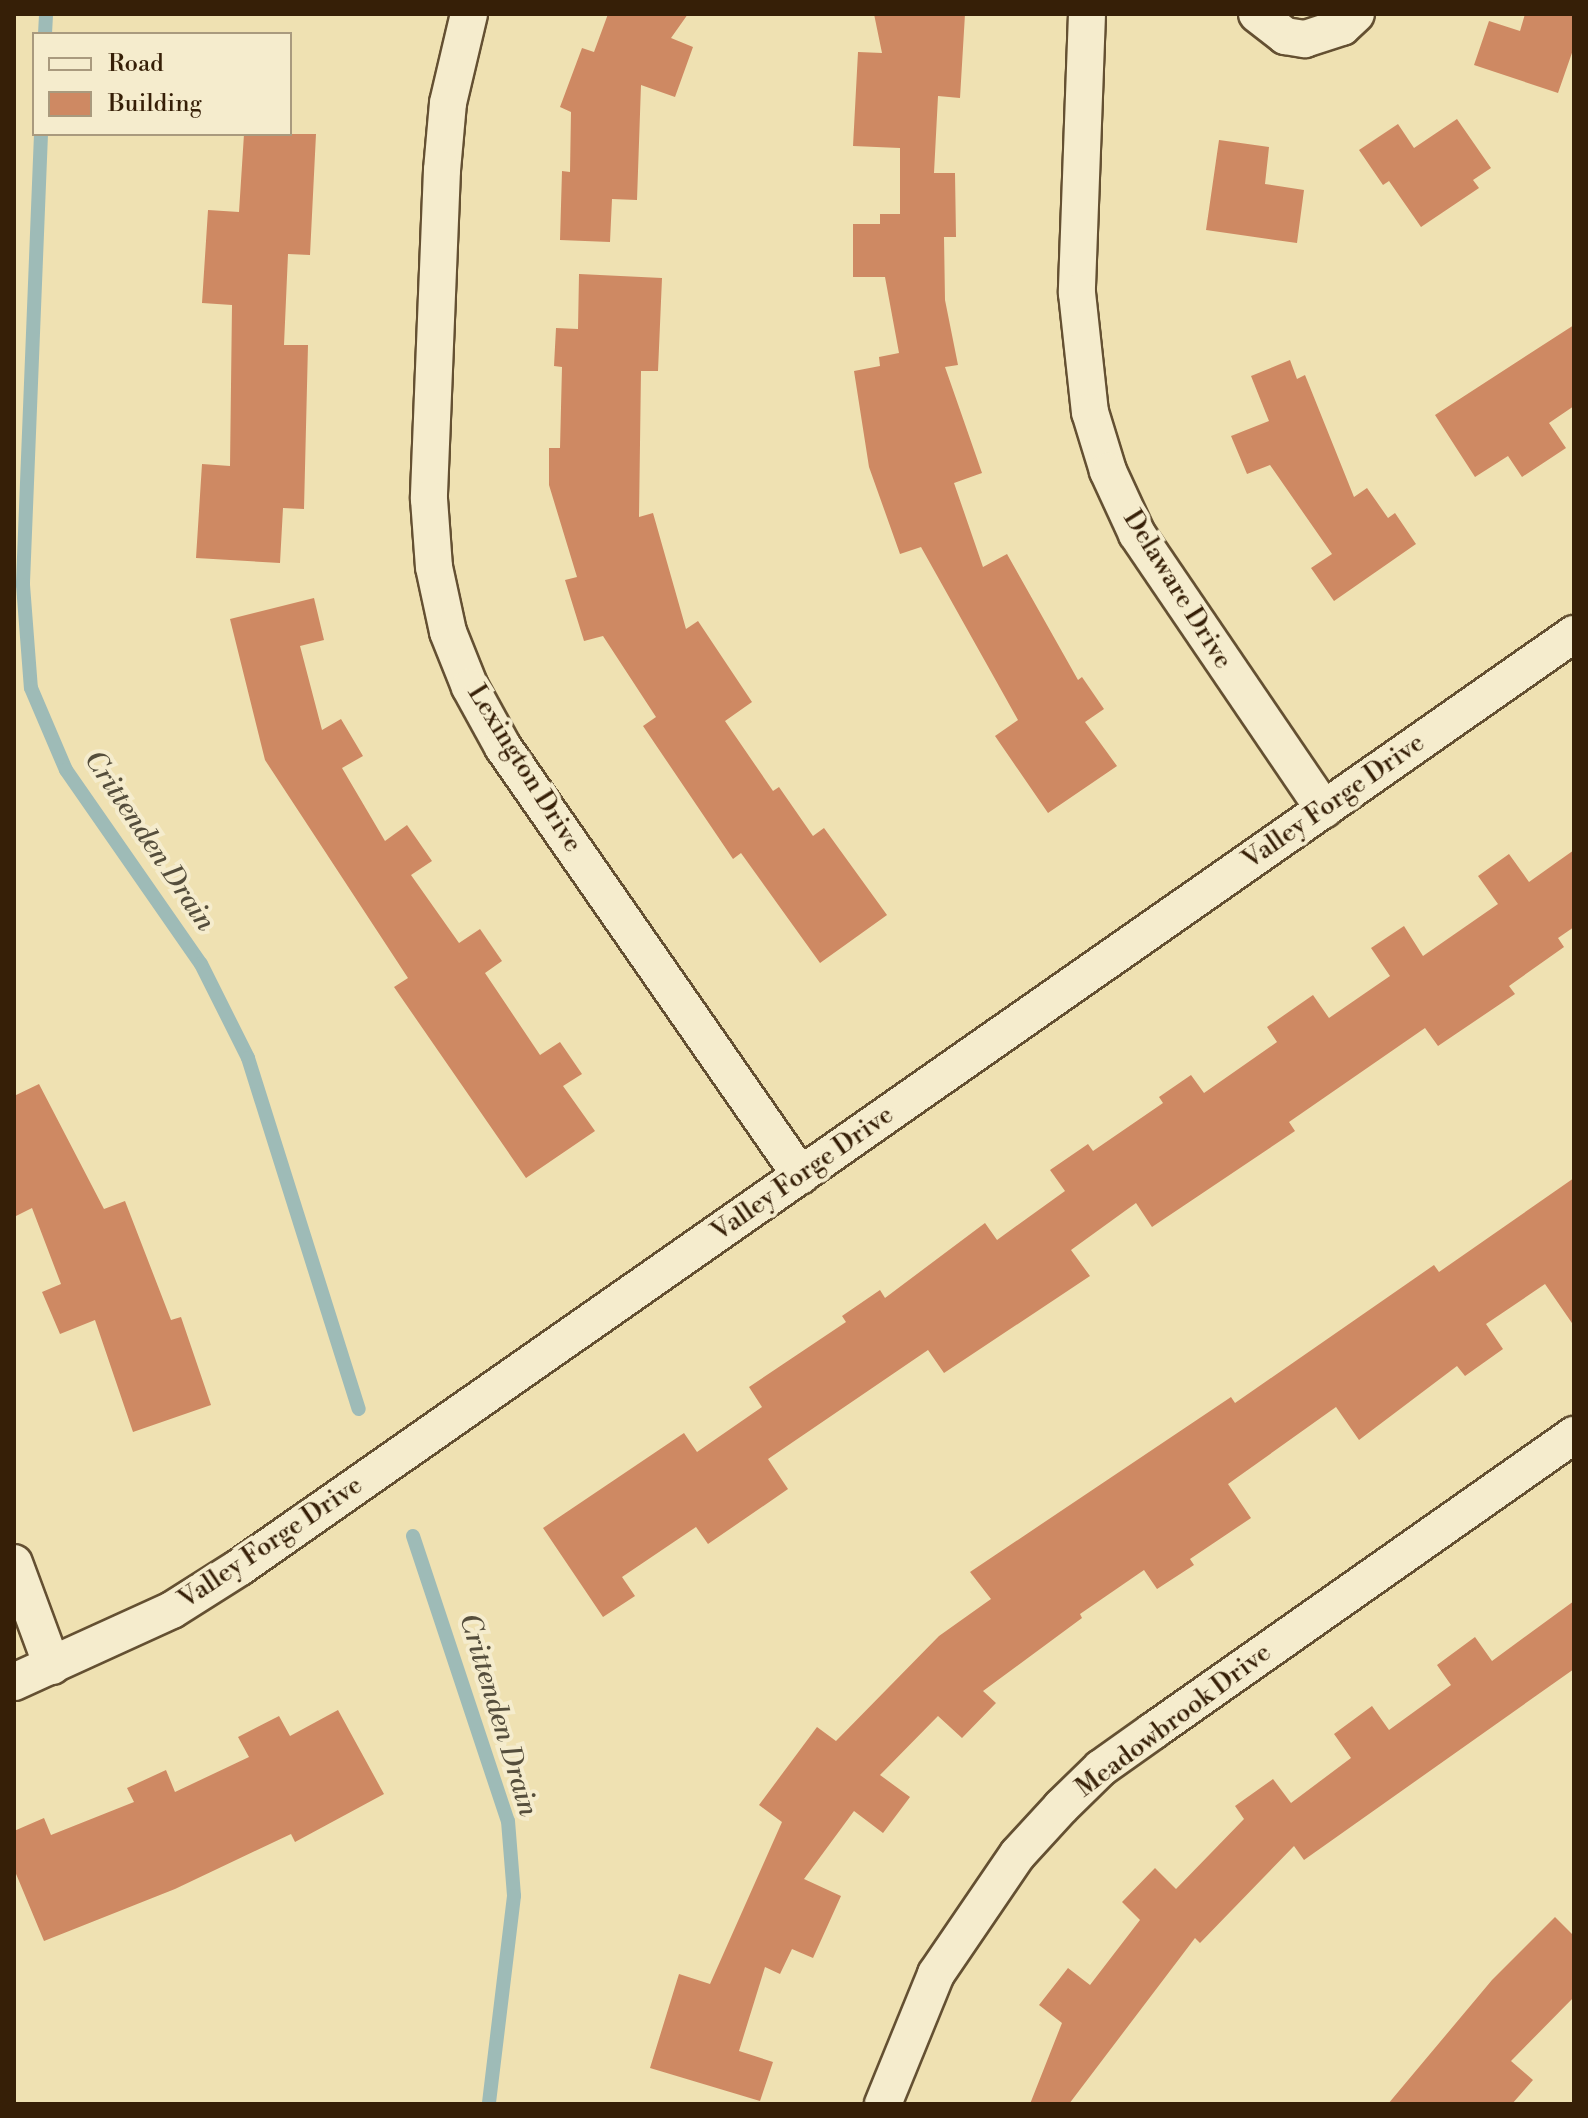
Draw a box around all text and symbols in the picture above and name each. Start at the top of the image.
legend [32,32,292,136]
text: Road [108,49,164,79]
text: Building [108,89,202,119]
street label: Delaware Drive [1116,505,1238,675]
street label: Lexington Drive [460,680,588,858]
street label: Valley Forge Drive [1237,728,1431,876]
water label: Crittenden Drain [76,745,222,937]
street label: Valley Forge Drive [706,1100,900,1248]
street label: Valley Forge Drive [173,1470,369,1616]
water label: Crittenden Drain [451,1610,545,1820]
street label: Meadowbrook Drive [1070,1637,1278,1805]

